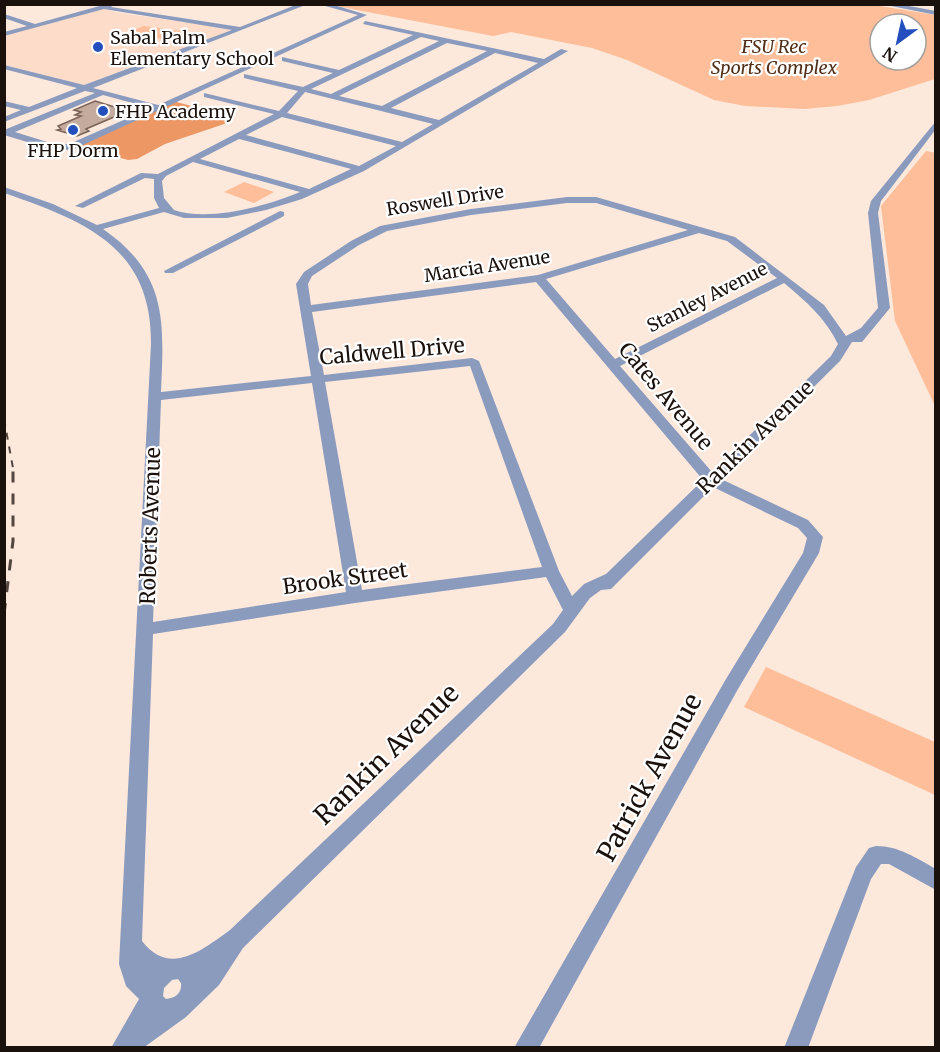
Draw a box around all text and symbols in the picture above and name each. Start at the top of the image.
north arrow [868,12,928,72]
place label: Sabal Palm Elementary School [110,26,274,70]
park label: FSU Rec Sports Complex [711,35,838,79]
marker: Sabal Palm Elementary School [91,40,105,54]
text: N [879,43,901,66]
place label: FHP Academy [115,100,236,123]
marker: FHP Academy [96,104,110,118]
marker: FHP Dorm [66,123,80,137]
place label: FHP Dorm [27,139,119,162]
street label: Roswell Drive [385,179,505,221]
street label: Marcia Avenue [422,245,552,287]
street label: Stanley Avenue [643,257,771,337]
street label: Caldwell Drive [318,331,466,371]
street label: Cates Avenue [613,336,719,456]
street label: Rankin Avenue [691,374,819,500]
street label: Roberts Avenue [134,447,166,605]
street label: Brook Street [281,556,409,600]
street label: Rankin Avenue [307,676,465,832]
street label: Patrick Avenue [589,687,709,867]

